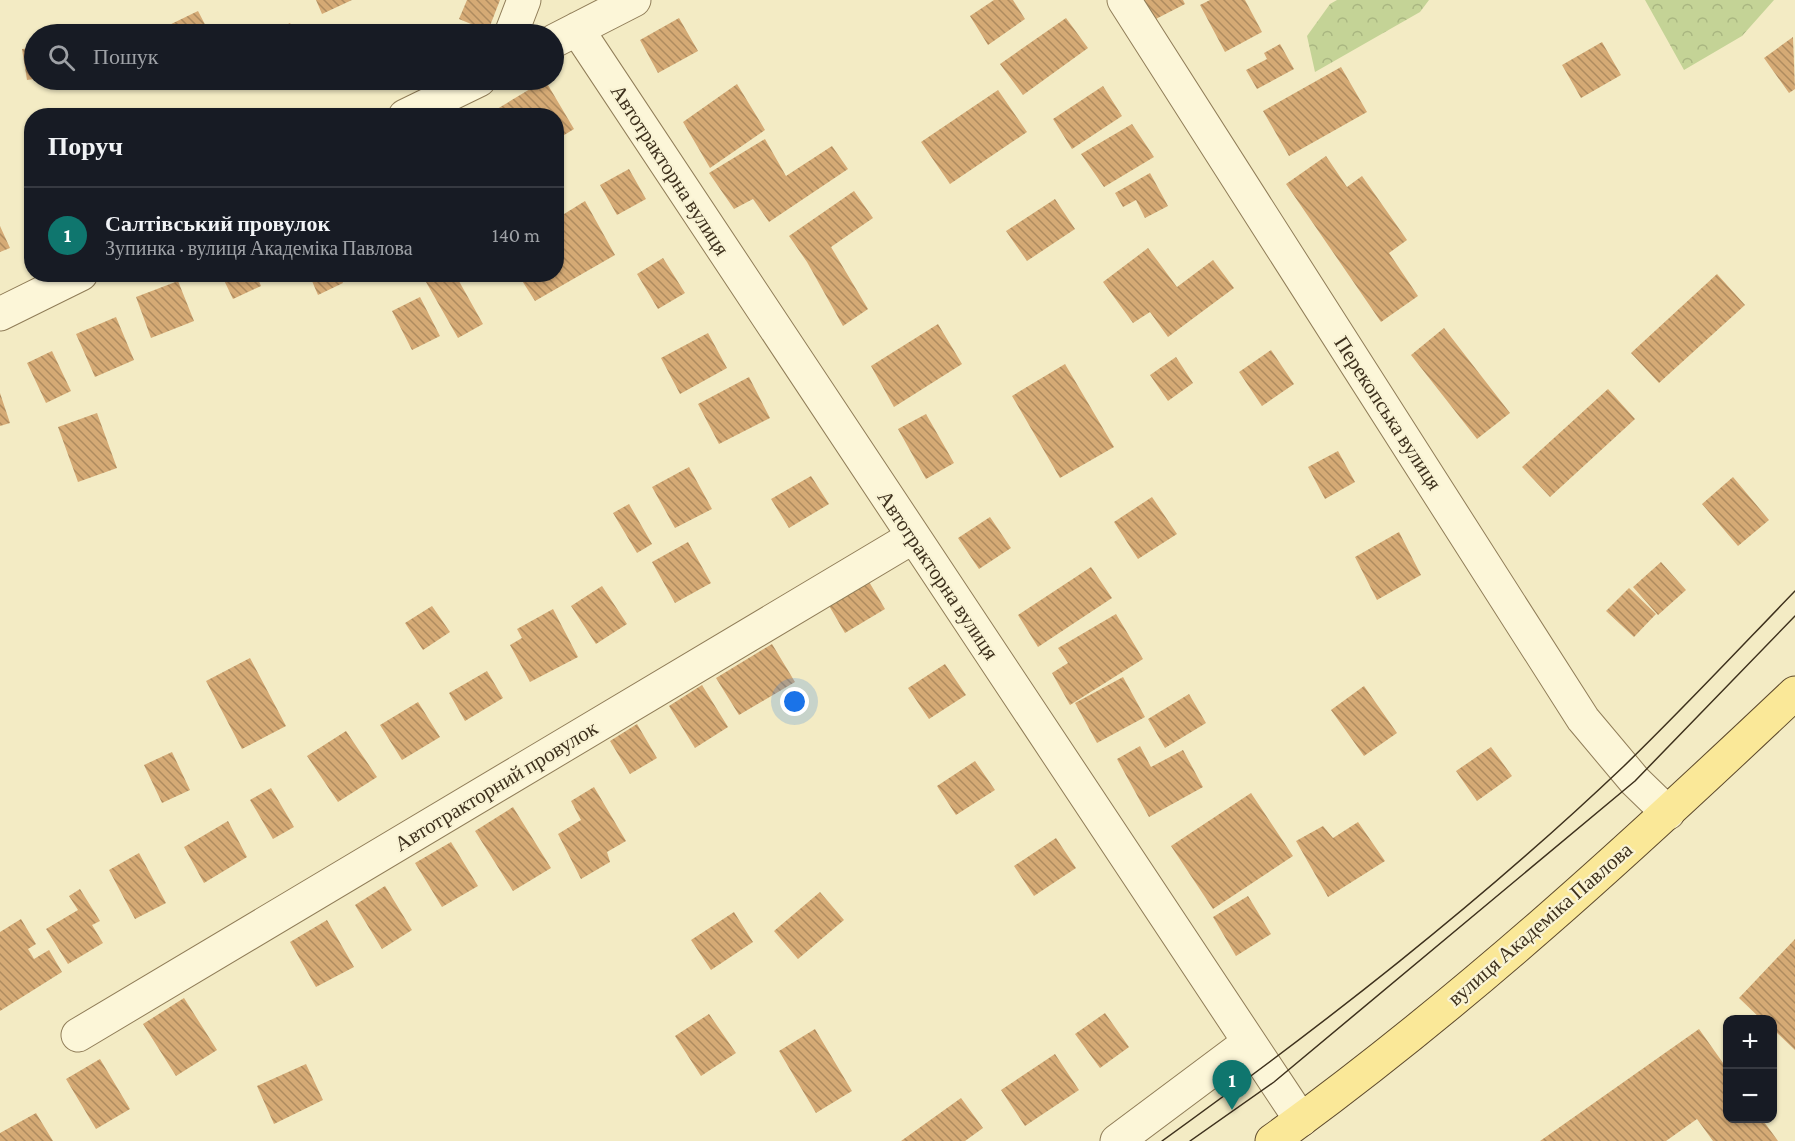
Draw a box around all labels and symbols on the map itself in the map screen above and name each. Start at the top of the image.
street label: Автотракторна вулиця [606,80,734,260]
street label: Перекопська вулиця [1329,332,1447,495]
street label: Автотракторна вулиця [873,486,1004,664]
your location [780,687,809,716]
street label: Автотракторний провулок [390,715,603,856]
street label: вулиця Академіка Павлова [1443,837,1637,1010]
pin: 1 [1212,1060,1252,1110]

